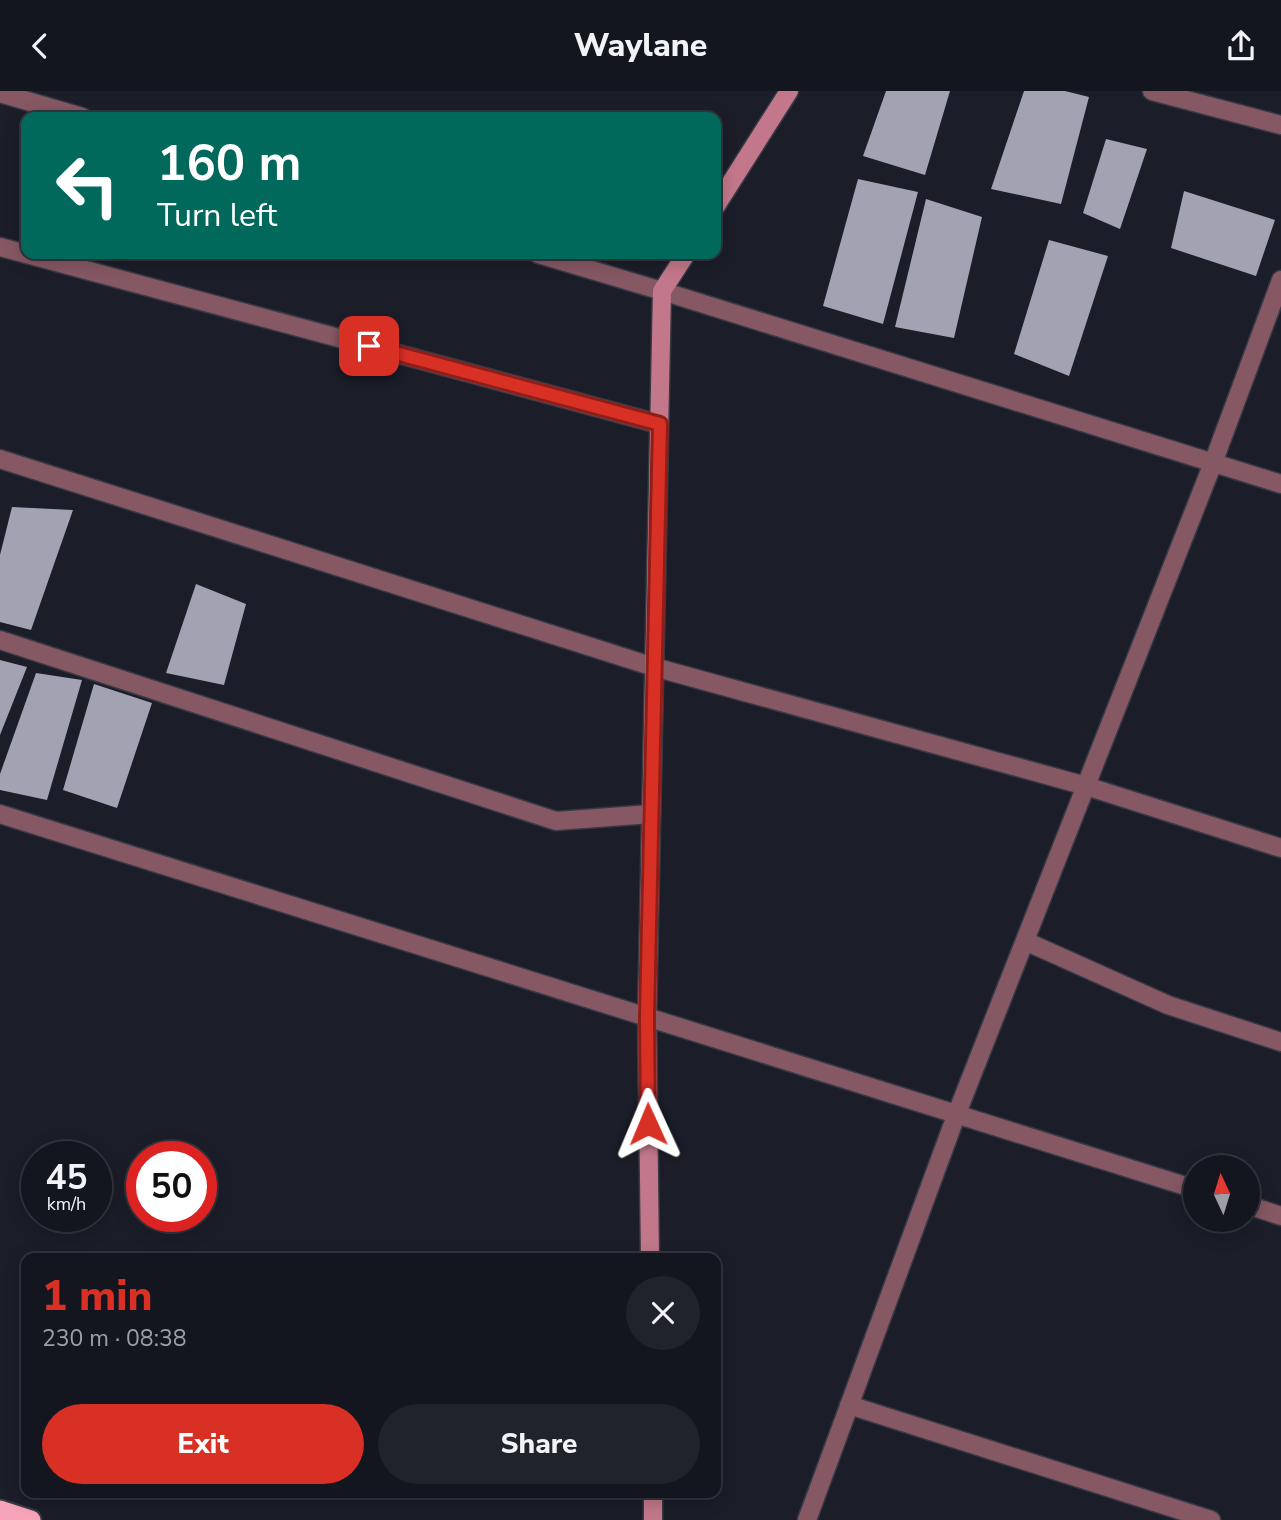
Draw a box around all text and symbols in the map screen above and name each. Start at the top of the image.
text: Waylane [574,24,707,67]
icon: back [21,27,59,65]
icon: share [1222,27,1260,65]
text: 160 m [157,130,301,197]
icon: left [42,140,133,231]
text: Turn left [157,194,277,237]
pin [339,316,399,376]
icon: arrive [350,327,388,365]
position arrow [611,1087,685,1161]
speed limit sign: 50 [126,1141,217,1232]
text: 45 [45,1154,88,1201]
north arrow [1183,1155,1260,1232]
map controls [1183,1155,1260,1232]
text: km/h [47,1192,86,1216]
text: 1 min [42,1268,152,1325]
button: close [626,1276,700,1350]
text: 230 m · 08:38 [42,1323,187,1354]
button: Exit [42,1404,364,1484]
button: Share [378,1404,700,1484]

